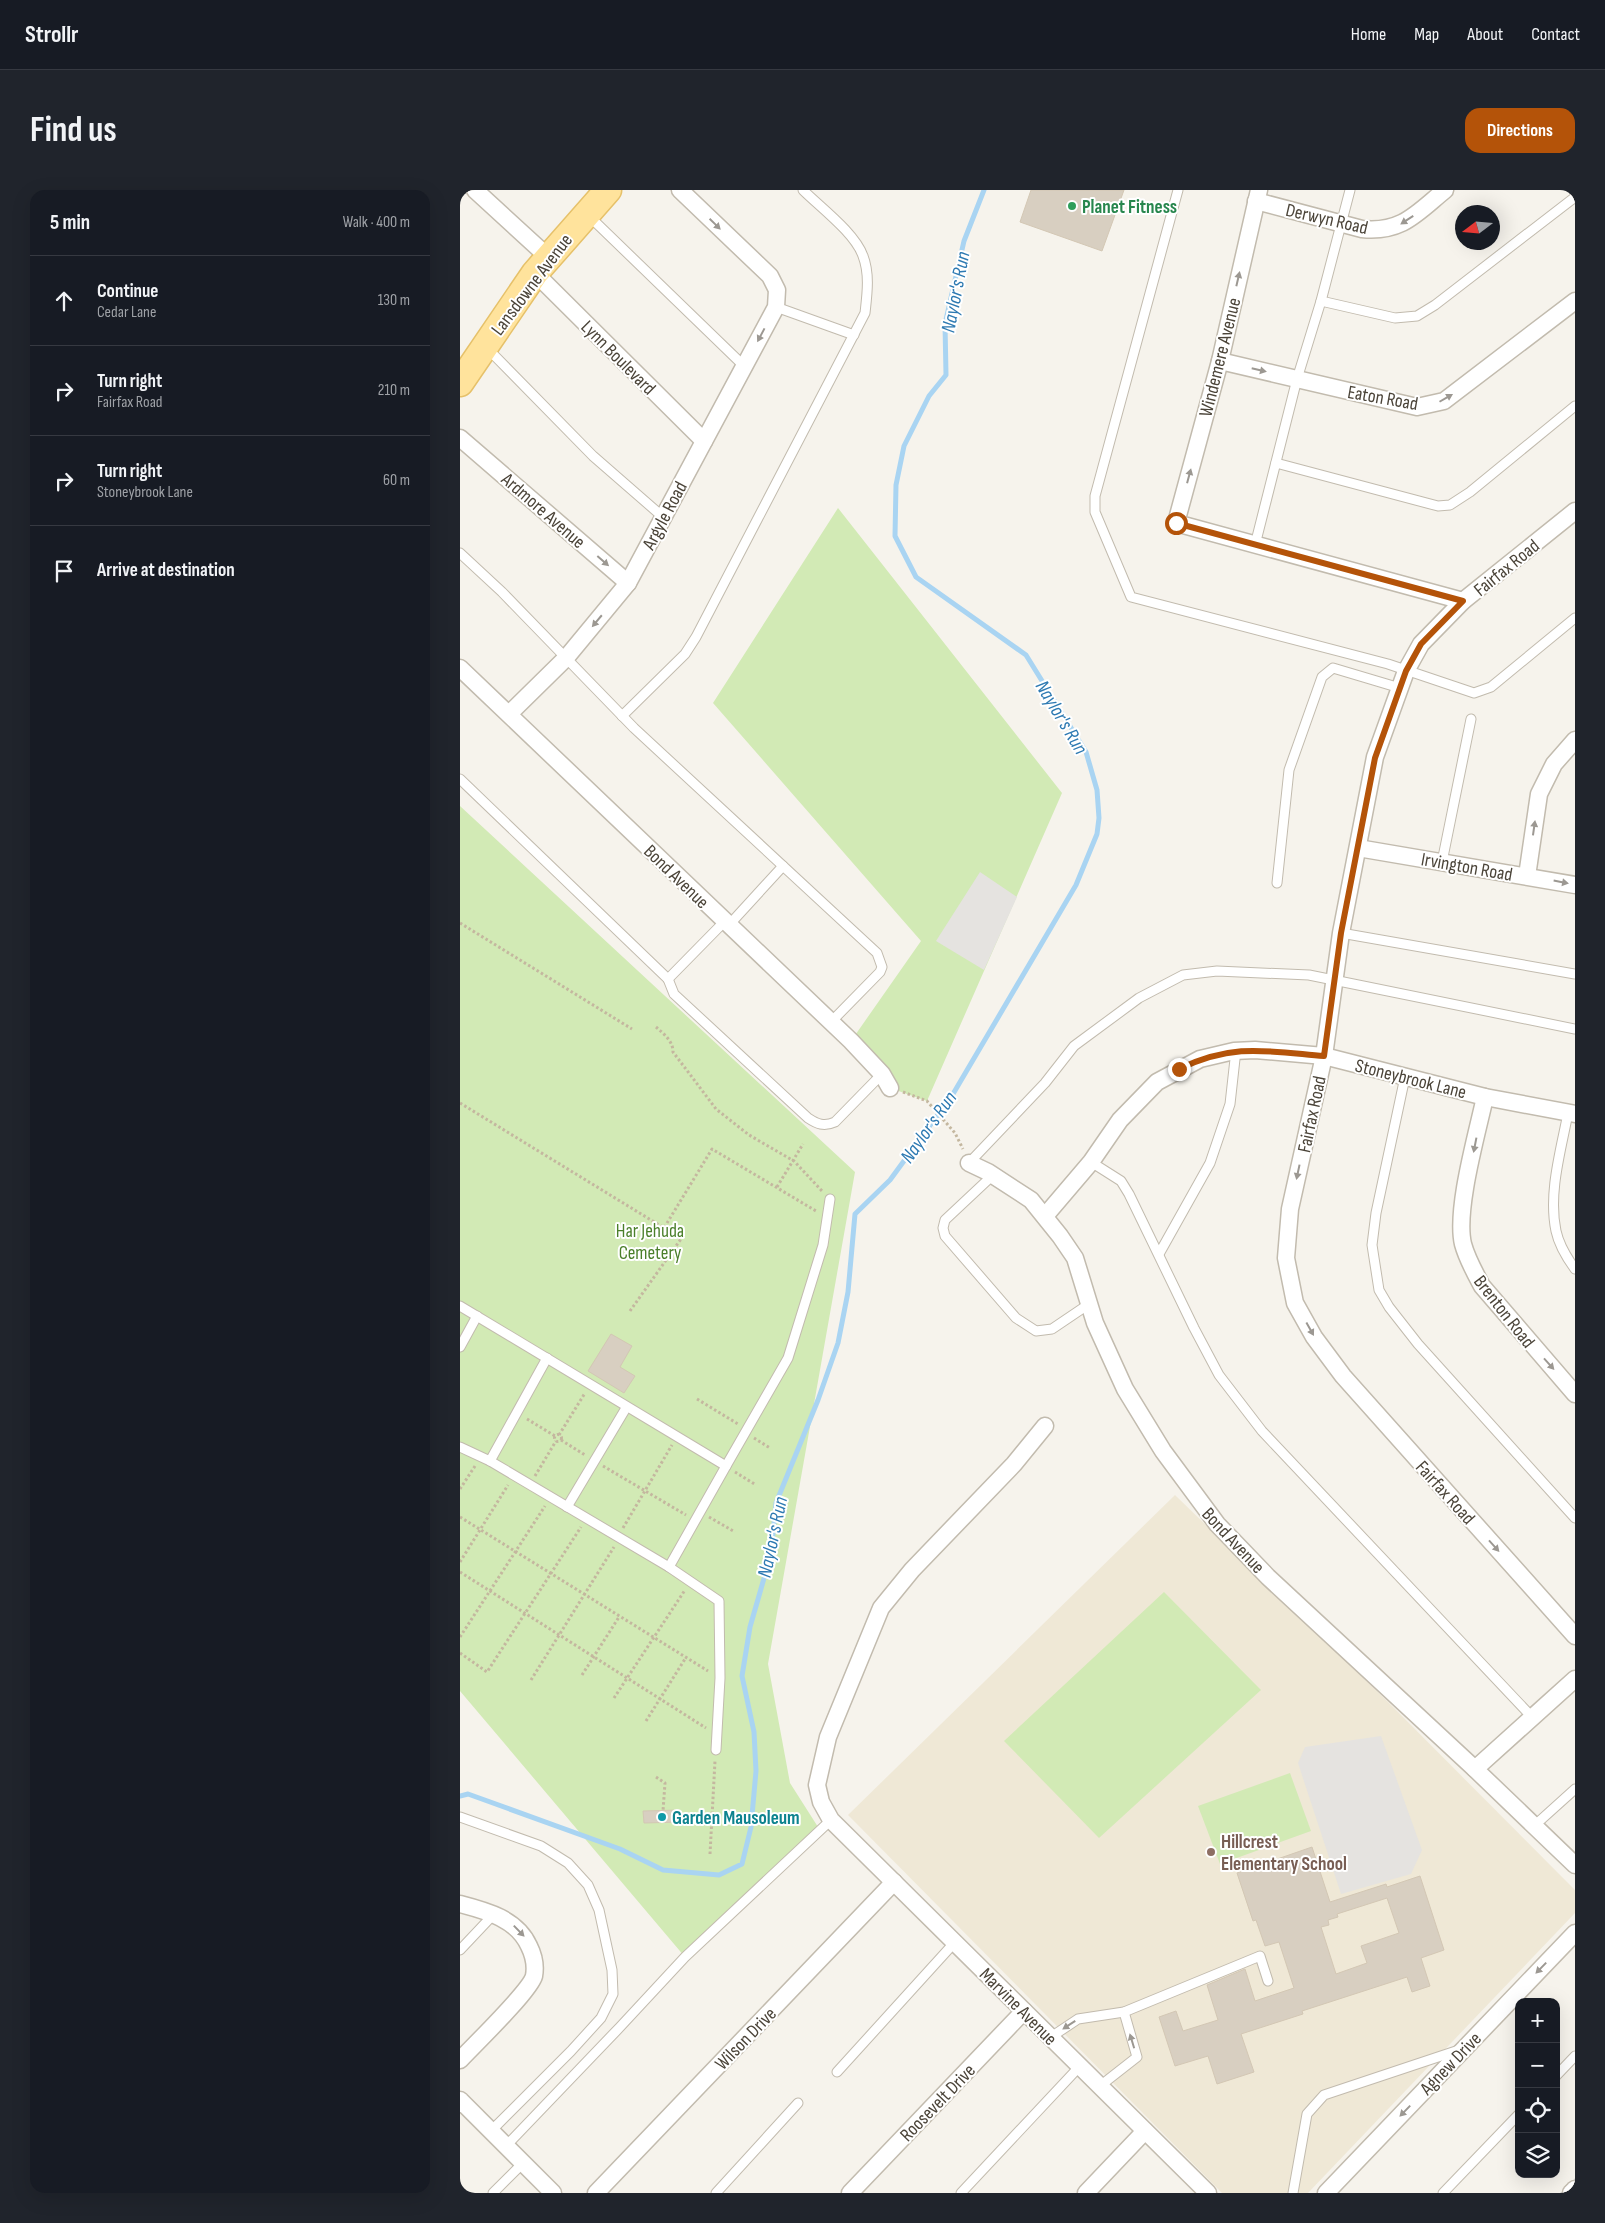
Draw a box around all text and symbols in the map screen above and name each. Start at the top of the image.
text: Strollr [25,20,79,49]
text: Home [1351,24,1386,45]
text: Map [1414,24,1439,45]
text: About [1467,24,1503,45]
text: Contact [1531,24,1580,45]
button: Directions [1465,108,1575,153]
text: Find us [30,109,117,152]
place label: Planet Fitness [1082,196,1177,219]
street label: Derwyn Road [1283,199,1370,240]
marker: Planet Fitness [1066,200,1078,212]
north arrow [1455,205,1500,250]
text: 5 min [50,210,90,235]
text: Walk · 400 m [343,213,410,232]
one-way arrow [1400,215,1414,225]
one-way arrow [709,218,721,230]
street label: Lansdowne Avenue [487,230,578,340]
water label: Naylor's Run [936,250,976,335]
one-way arrow [1234,272,1242,287]
text: Continue [97,280,158,303]
icon: ahead [50,287,78,315]
text: 130 m [378,291,410,310]
street label: Windemere Avenue [1195,296,1246,419]
text: Cedar Lane [97,303,156,322]
street label: Lynn Boulevard [576,316,660,400]
one-way arrow [757,327,765,342]
one-way arrow [1251,366,1266,374]
text: Turn right [97,370,162,393]
icon: right [50,377,78,405]
text: 210 m [378,381,410,400]
street label: Eaton Road [1346,381,1420,416]
text: Fairfax Road [97,393,163,412]
one-way arrow [1440,394,1453,403]
text: Turn right [97,460,162,483]
icon: right [50,467,78,495]
street label: Ardmore Avenue [496,468,590,554]
one-way arrow [1185,469,1193,484]
text: 60 m [383,471,410,490]
street label: Argyle Road [637,478,693,555]
text: Stoneybrook Lane [97,483,193,502]
route start [1165,512,1188,535]
street label: Fairfax Road [1469,535,1544,602]
one-way arrow [596,556,609,567]
icon: arrive [50,557,78,585]
text: Arrive at destination [97,559,235,582]
one-way arrow [591,614,602,627]
water label: Naylor's Run [1030,676,1093,759]
one-way arrow [1530,819,1538,835]
street label: Bond Avenue [639,840,713,914]
street label: Irvington Road [1419,848,1514,887]
one-way arrow [1554,879,1570,887]
street label: Stoneybrook Lane [1353,1055,1469,1104]
route end [1168,1058,1191,1081]
street label: Fairfax Road [1293,1074,1332,1155]
water label: Naylor's Run [895,1087,962,1168]
one-way arrow [1471,1137,1479,1153]
one-way arrow [1294,1165,1302,1180]
park label: Har Jehuda Cemetery [616,1220,684,1265]
street label: Brenton Road [1468,1271,1539,1353]
one-way arrow [1306,1322,1314,1336]
one-way arrow [1543,1358,1554,1371]
street label: Fairfax Road [1410,1456,1479,1530]
water label: Naylor's Run [753,1495,793,1580]
street label: Bond Avenue [1197,1503,1269,1579]
one-way arrow [1489,1539,1500,1552]
place label: Garden Mausoleum [672,1807,800,1830]
marker: Garden Mausoleum [656,1811,668,1823]
place label: Hillcrest Elementary School [1221,1831,1347,1876]
marker: Hillcrest Elementary School [1205,1846,1217,1858]
one-way arrow [513,1925,525,1937]
one-way arrow [1535,1962,1547,1974]
street label: Marvine Avenue [974,1963,1062,2051]
map controls [1515,1998,1560,2178]
button: + [1515,1998,1560,2043]
street label: Wilson Drive [711,2003,782,2075]
one-way arrow [1062,2020,1076,2030]
street label: Agnew Drive [1415,2028,1487,2101]
one-way arrow [1128,2033,1136,2048]
button: − [1515,2043,1560,2088]
street label: Roosevelt Drive [895,2059,981,2147]
button: locate [1515,2088,1560,2133]
one-way arrow [1399,2104,1411,2116]
button: layers [1515,2133,1560,2178]

